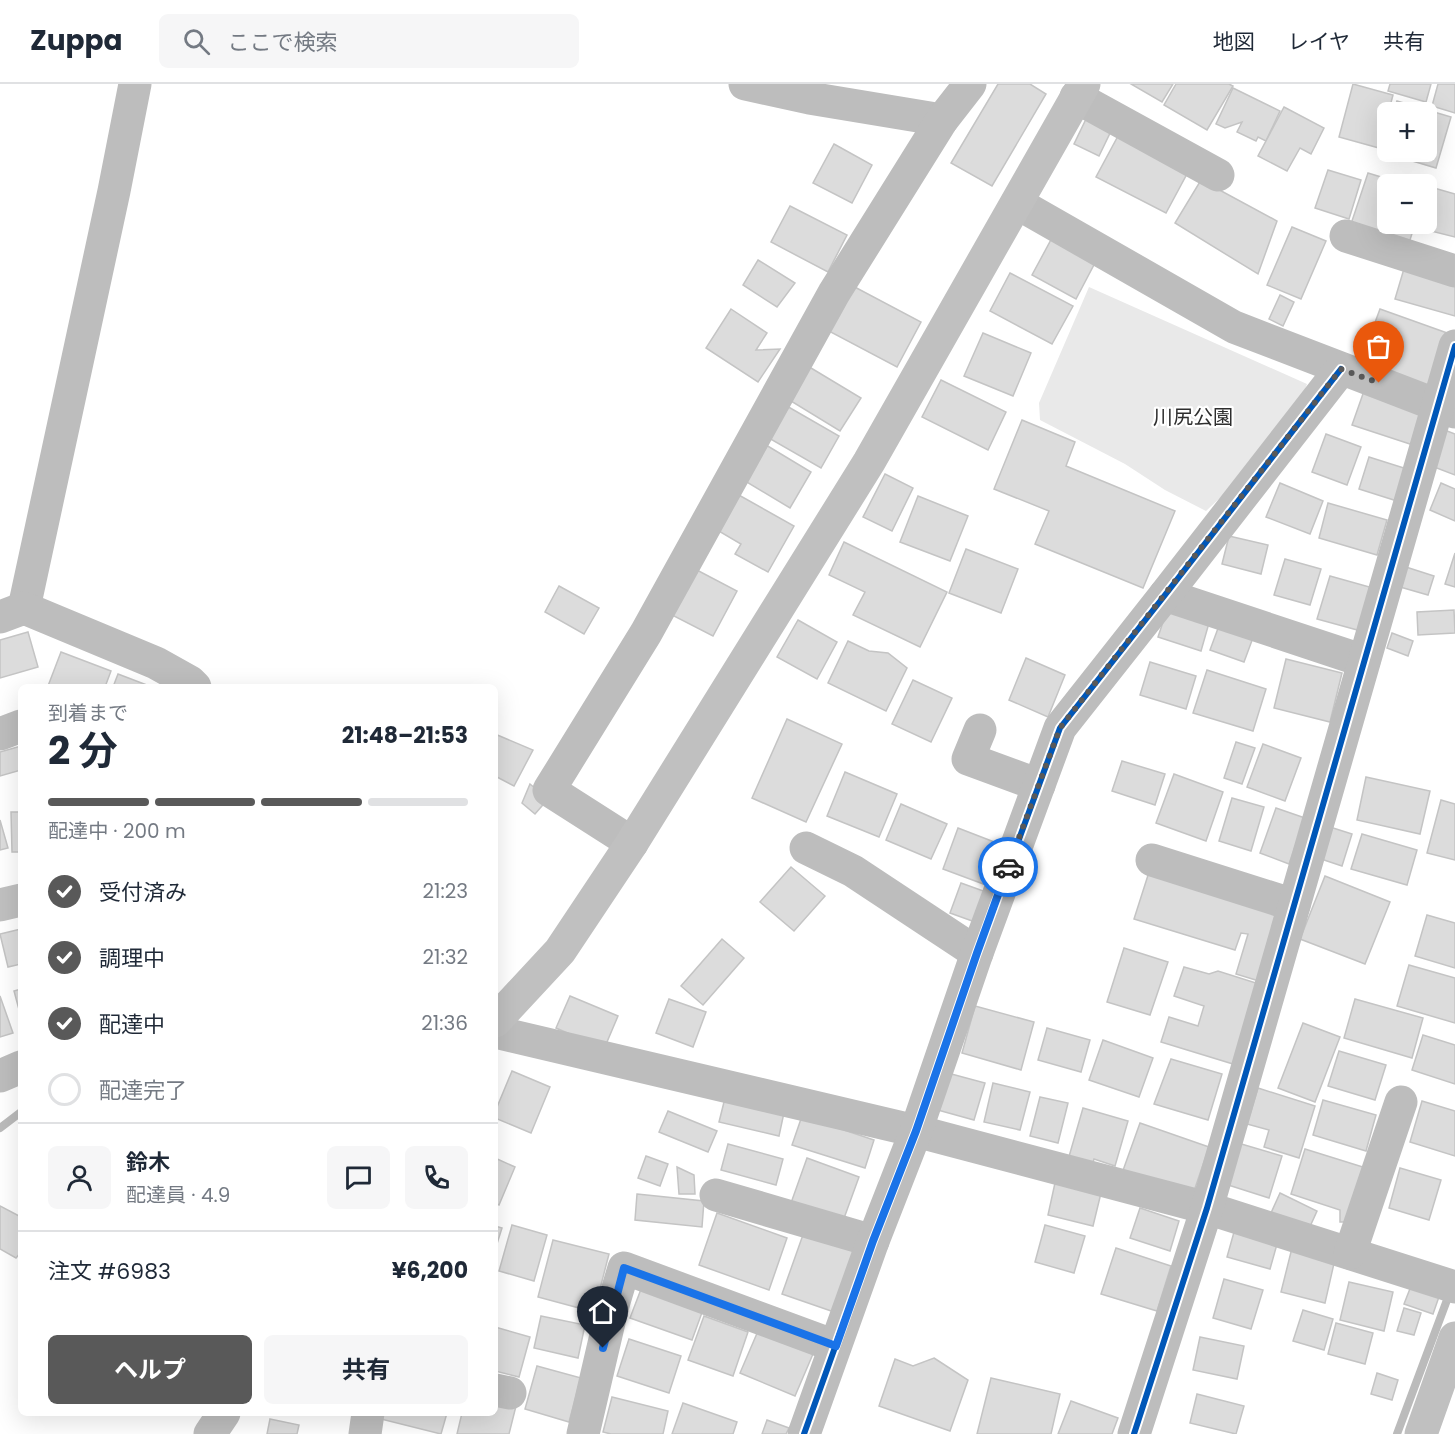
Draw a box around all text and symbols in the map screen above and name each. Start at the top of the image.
search box [159,14,579,68]
text: Zuppa [30,21,123,60]
icon: search [180,25,213,58]
text: ここで検索 [228,27,338,58]
text: 地図 [1213,27,1255,56]
text: レイヤ [1288,27,1350,56]
text: 共有 [1383,27,1425,56]
map controls [1377,102,1437,234]
button: + [1377,102,1437,162]
button: − [1377,174,1437,234]
pin [1353,321,1404,383]
icon: bag [1362,330,1395,363]
park label: 川尻公園 [1153,403,1233,431]
text: 到着まで [48,699,128,727]
text: 21:48–21:53 [342,720,468,751]
text: 2 分 [48,723,118,778]
text: 配達中 · 200 m [48,817,185,845]
courier [978,837,1038,897]
icon: car [992,851,1025,884]
icon: check [48,875,81,908]
text: 受付済み [99,877,187,908]
text: 21:23 [423,877,468,905]
icon: check [48,941,81,974]
text: 調理中 [99,943,165,974]
text: 21:32 [423,943,468,971]
icon: check [48,1007,81,1040]
text: 配達中 [99,1009,165,1040]
text: 21:36 [421,1009,468,1037]
text: 配達完了 [99,1075,187,1106]
button: person [48,1146,111,1209]
button: chat [327,1146,390,1209]
button: phone [405,1146,468,1209]
text: 鈴木 [126,1147,170,1178]
text: 配達員 · 4.9 [126,1181,230,1209]
text: ¥6,200 [392,1255,468,1286]
text: 注文 #6983 [48,1256,171,1287]
pin [577,1286,628,1348]
icon: home [586,1295,619,1328]
button: ヘルプ [48,1335,252,1404]
button: 共有 [264,1335,468,1404]

